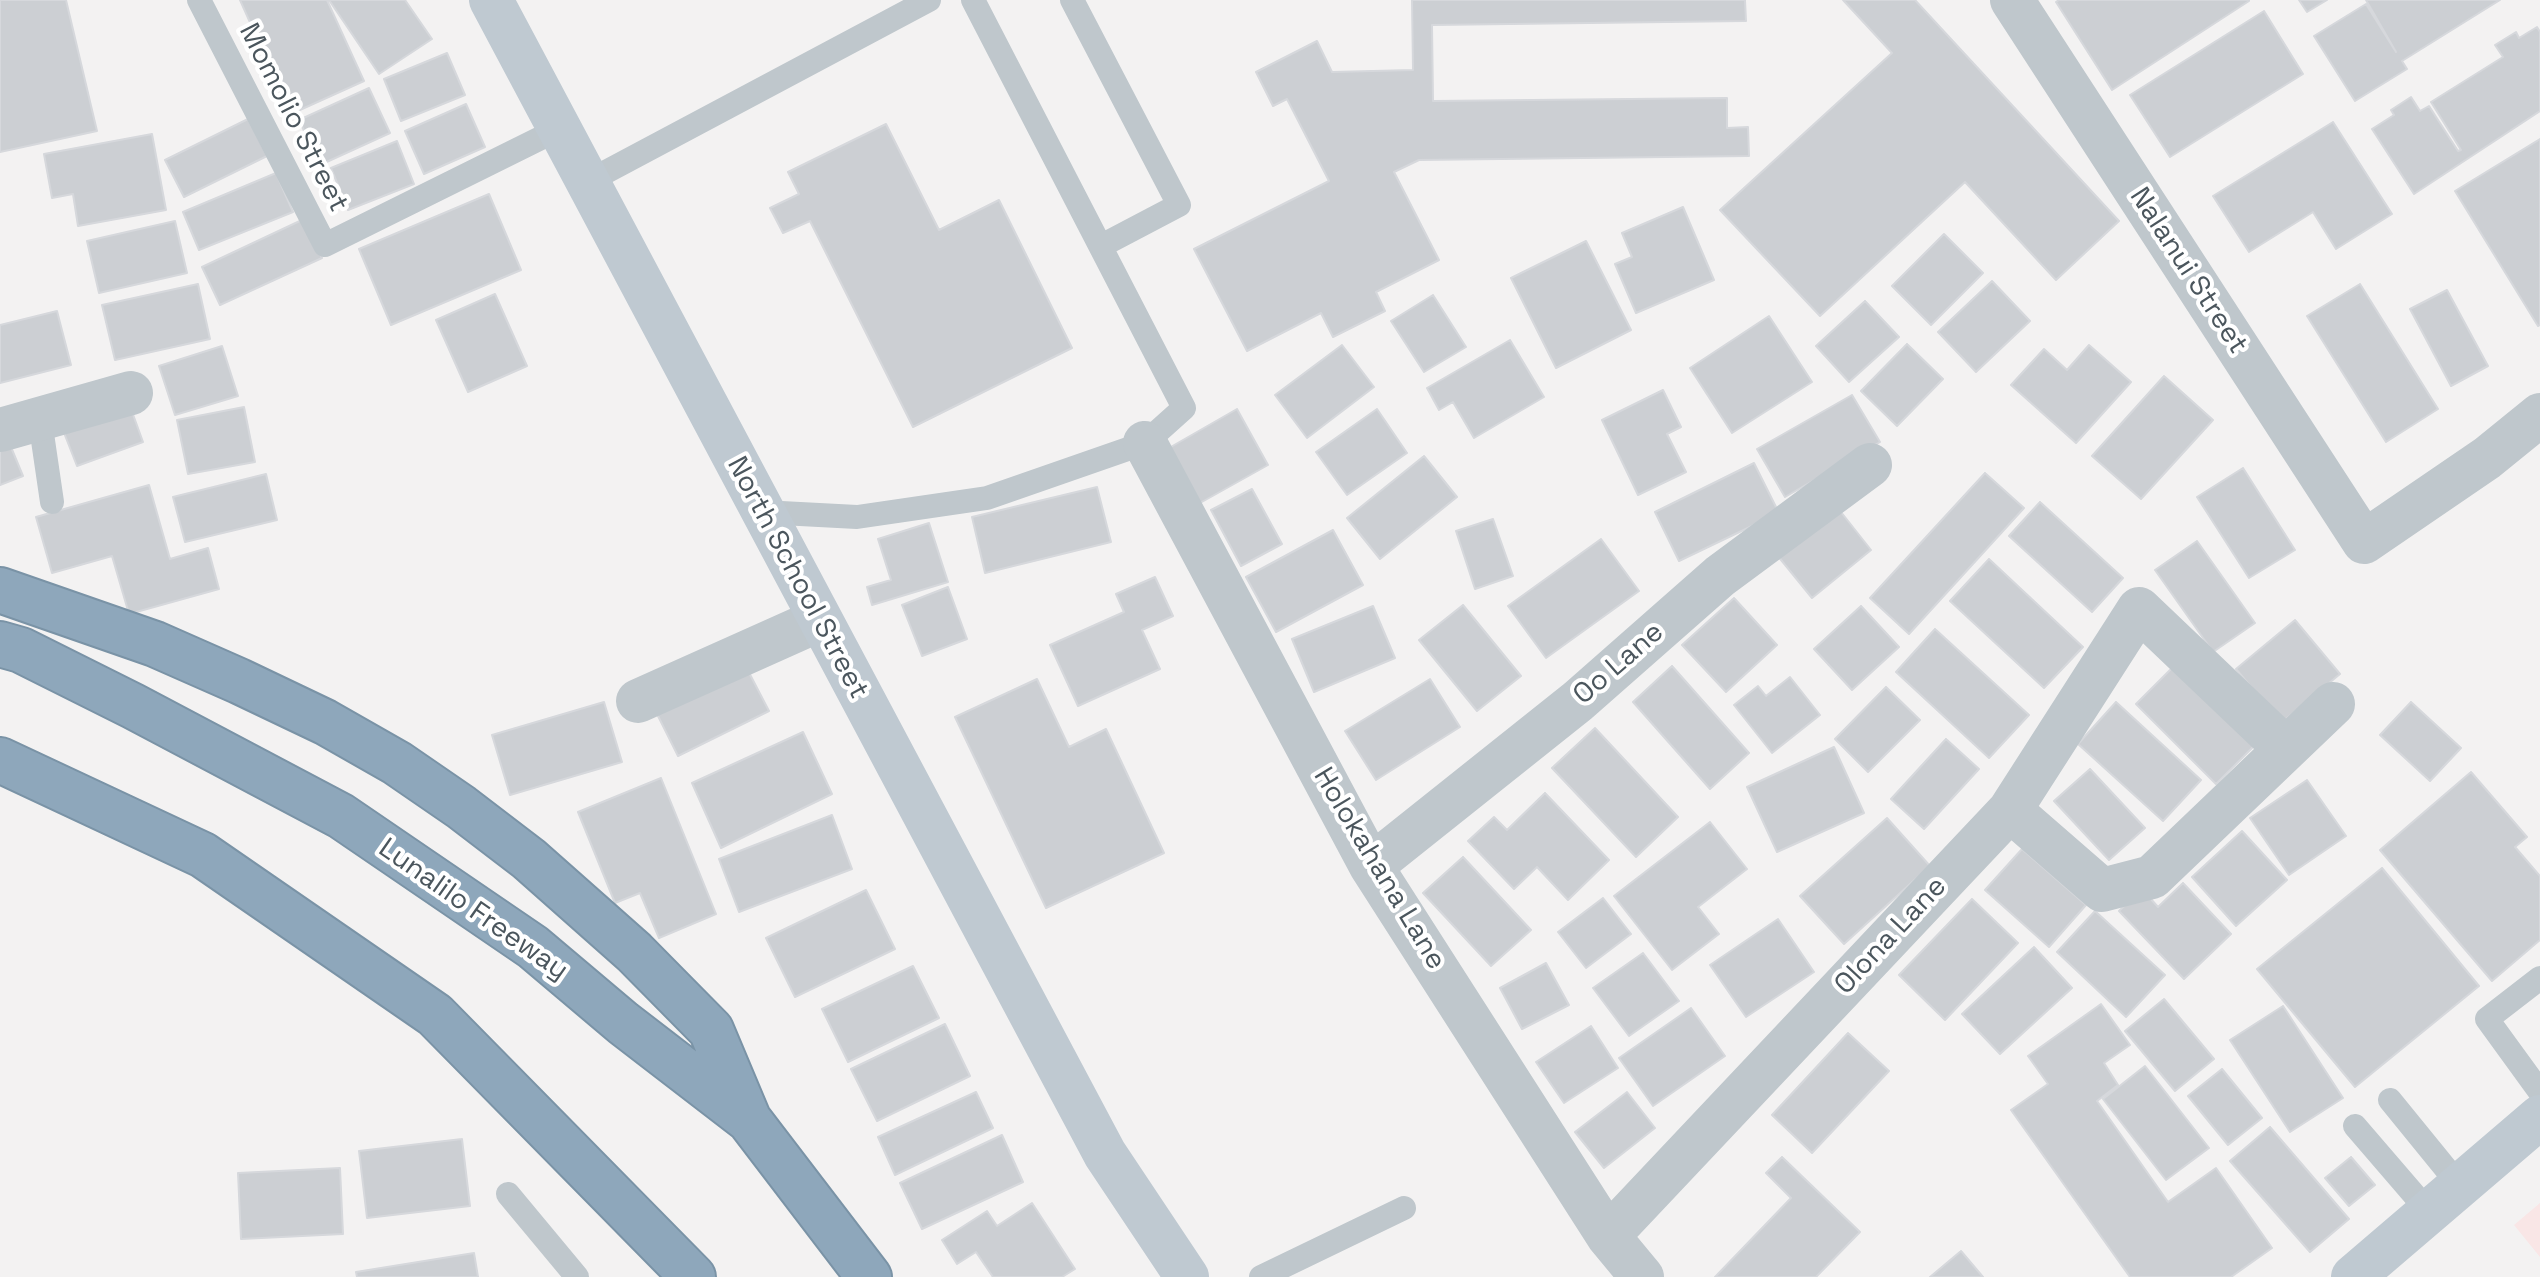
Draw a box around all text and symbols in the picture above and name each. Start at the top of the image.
street label: Momolio Street [231,18,355,218]
street label: Nalanui Street [2122,182,2254,360]
street label: North School Street [719,451,875,705]
street label: Oo Lane [1567,616,1671,712]
street label: Holokahana Lane [1305,762,1453,976]
street label: Lunalilo Freeway [372,832,574,988]
street label: Olona Lane [1828,870,1954,1002]

